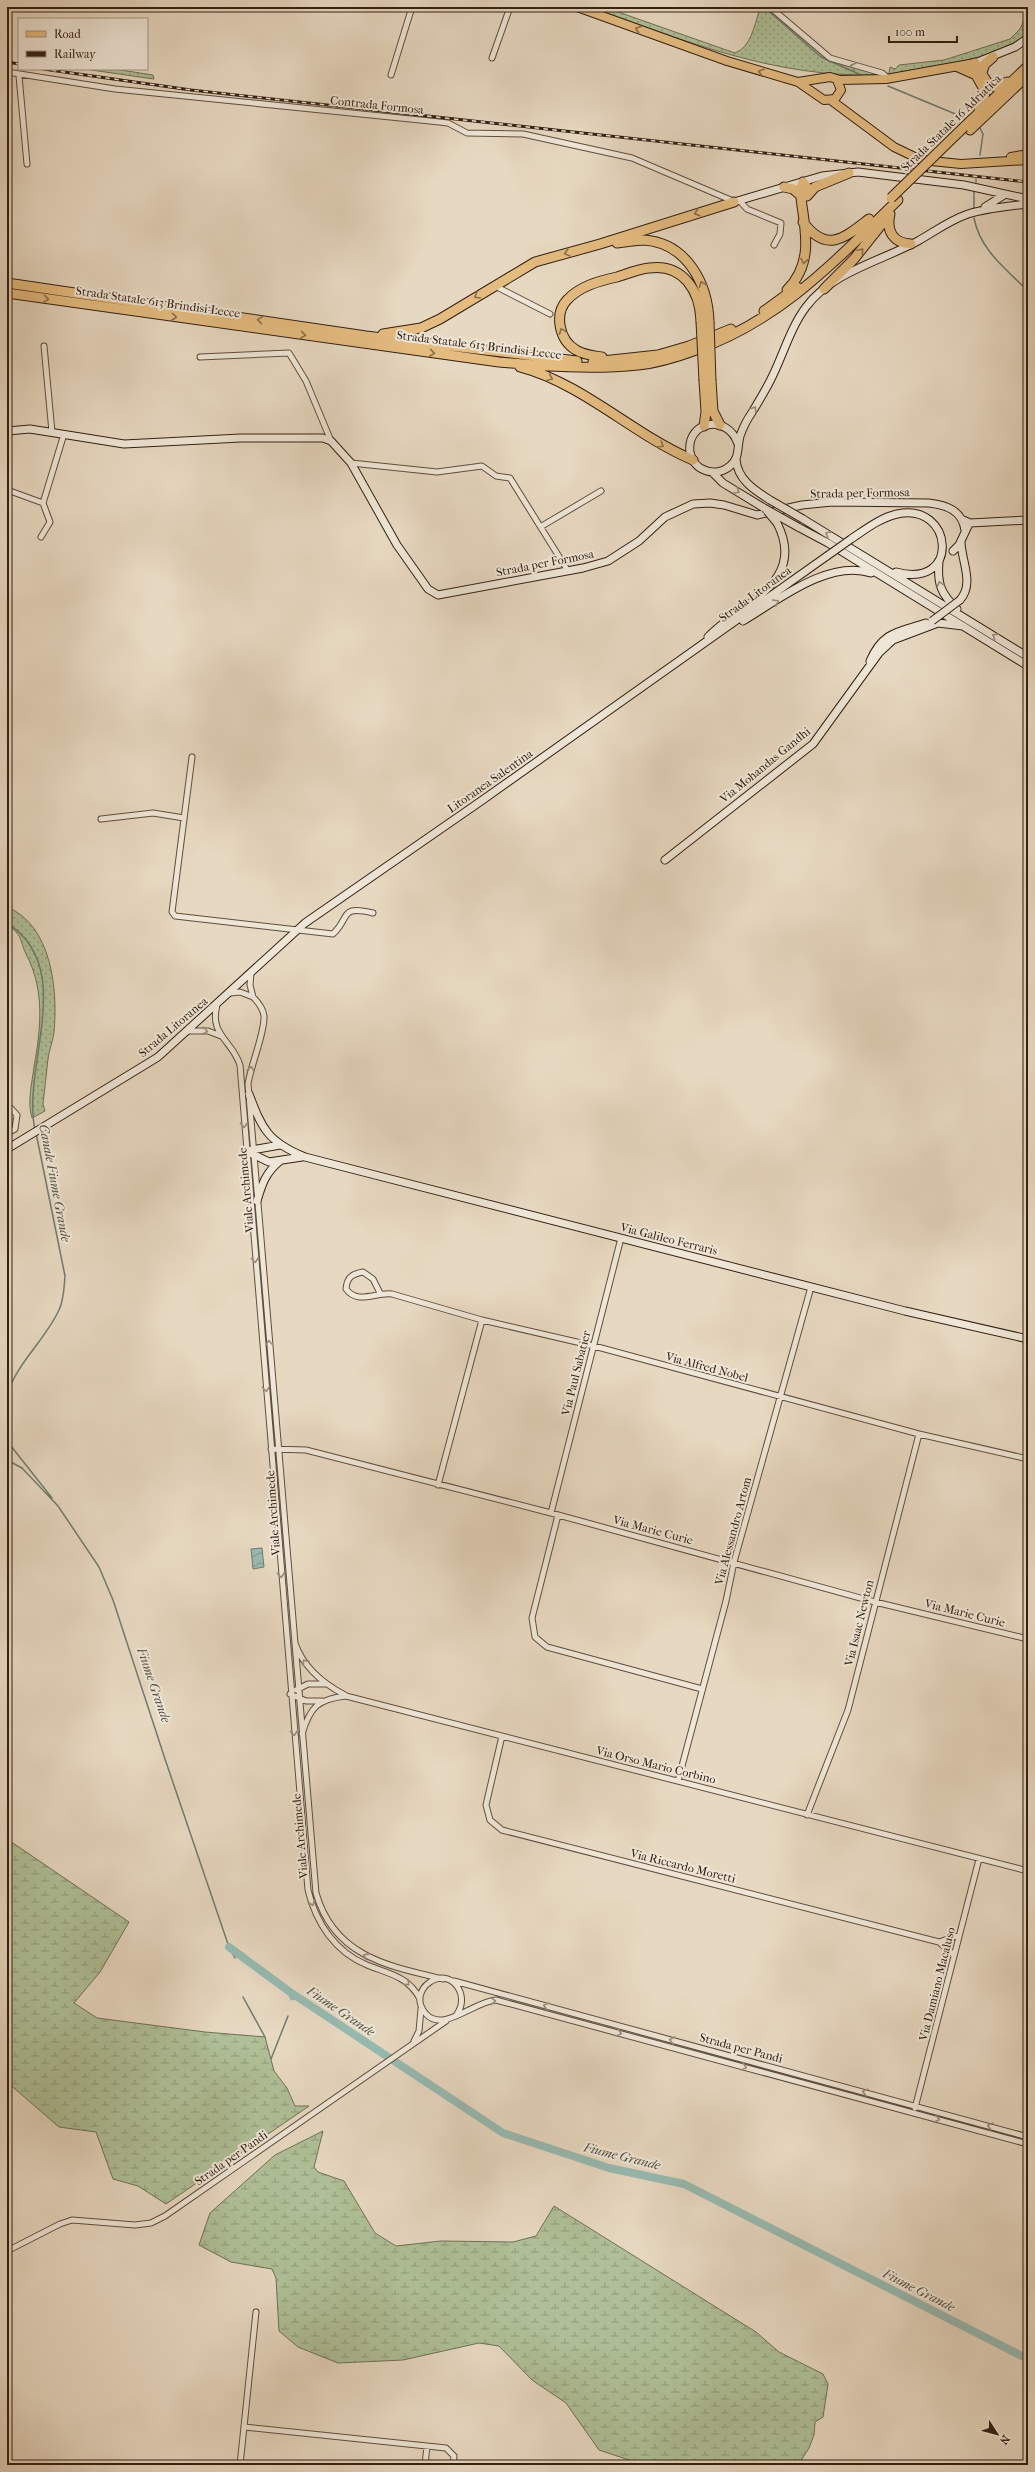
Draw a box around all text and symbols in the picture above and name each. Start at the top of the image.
legend [18,18,148,70]
scale bar [889,18,957,44]
text: 100 m [895,25,925,39]
one-way arrow [634,26,641,34]
text: Road [54,27,81,41]
text: Railway [54,47,96,61]
one-way arrow [849,62,856,70]
one-way arrow [757,68,764,77]
street label: Strada Statale 16 Adriatica [898,71,1004,175]
street label: Contrada Formosa [330,93,425,117]
one-way arrow [694,208,701,217]
one-way arrow [564,248,571,257]
one-way arrow [856,248,863,256]
one-way arrow [800,258,809,264]
one-way arrow [698,280,706,287]
street label: Strada Statale 613 Brindisi-Lecce [75,284,241,320]
one-way arrow [474,291,481,299]
one-way arrow [43,294,49,303]
one-way arrow [171,312,177,321]
one-way arrow [257,316,263,325]
street label: Strada Statale 613 Brindisi-Lecce [396,328,562,362]
one-way arrow [559,328,567,335]
one-way arrow [300,330,306,339]
one-way arrow [429,348,435,357]
one-way arrow [546,373,553,381]
one-way arrow [749,406,756,413]
one-way arrow [657,440,664,448]
street label: Strada per Formosa [810,485,910,501]
one-way arrow [733,487,740,494]
one-way arrow [825,532,832,539]
street label: Strada per Formosa [495,547,596,579]
street label: Strada Litoranea [716,563,794,625]
one-way arrow [936,581,944,587]
one-way arrow [772,599,779,606]
one-way arrow [992,633,999,641]
street label: Via Mohandas Gandhi [716,724,813,806]
street label: Litoranea Salentina [445,746,536,816]
street label: Strada Litoranea [136,994,211,1060]
one-way arrow [202,1027,208,1035]
one-way arrow [246,1066,254,1072]
one-way arrow [240,1122,248,1128]
water label: Canale Fiume Grande [36,1123,74,1244]
street label: Viale Archimede [235,1147,257,1234]
street label: Via Galileo Ferraris [618,1220,719,1258]
one-way arrow [251,1257,260,1263]
street label: Via Paul Sabatier [558,1328,594,1418]
one-way arrow [265,1340,274,1346]
street label: Via Alfred Nobel [663,1349,751,1385]
one-way arrow [261,1386,270,1392]
street label: Viale Archimede [263,1470,283,1557]
street label: Via Alessandro Artom [712,1475,754,1587]
street label: Via Marie Curie [610,1512,695,1547]
one-way arrow [276,1572,285,1578]
street label: Via Isaac Newton [841,1578,876,1669]
street label: Via Marie Curie [922,1596,1007,1630]
water label: Fiume Grande [134,1645,174,1725]
one-way arrow [302,1659,310,1666]
one-way arrow [289,1730,298,1736]
street label: Via Orso Mario Corbino [594,1743,717,1787]
street label: Viale Archimede [289,1793,311,1880]
street label: Via Riccardo Moretti [628,1846,737,1886]
one-way arrow [307,1900,315,1907]
street label: Via Damiano Macaluso [916,1926,958,2043]
one-way arrow [362,1953,370,1961]
one-way arrow [402,1978,410,1985]
water label: Fiume Grande [304,1982,378,2040]
one-way arrow [490,1997,496,2006]
one-way arrow [543,2003,550,2011]
one-way arrow [615,2028,622,2037]
street label: Strada per Pandi [698,2030,785,2066]
one-way arrow [669,2037,675,2045]
one-way arrow [740,2062,747,2071]
one-way arrow [862,2088,869,2097]
one-way arrow [934,2115,940,2123]
one-way arrow [987,2122,994,2131]
street label: Strada per Pandi [192,2127,270,2188]
water label: Fiume Grande [581,2139,663,2173]
water label: Fiume Grande [880,2265,958,2315]
north arrow [977,2414,1017,2454]
text: N [997,2432,1012,2447]

